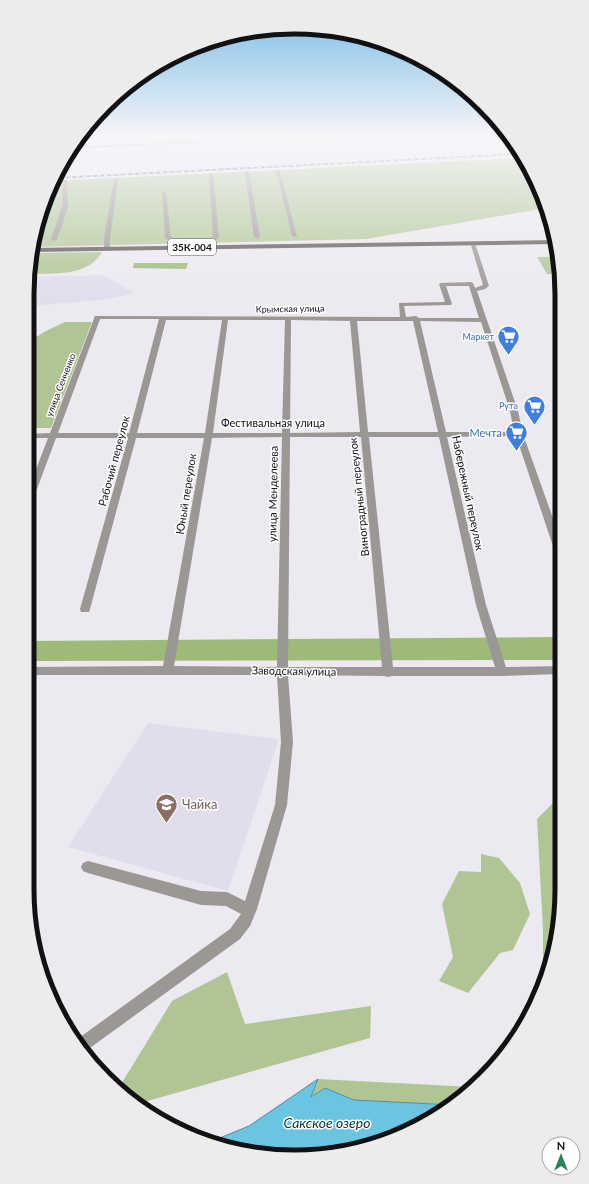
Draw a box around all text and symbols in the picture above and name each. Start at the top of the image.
road number: 35К-004 [168,239,216,255]
street label: Крымская улица [256,302,324,315]
supermarket icon: Маркет [496,324,522,357]
place label: Маркет [463,331,494,342]
street label: улица Сенченко [43,352,78,418]
supermarket icon: Рута [521,393,547,426]
place label: Рута [499,400,518,411]
street label: Рабочий переулок [95,414,132,508]
street label: Фестивальная улица [221,416,325,429]
supermarket icon: Мечта [504,420,530,453]
place label: Мечта [470,426,502,439]
street label: Набережный переулок [450,434,487,552]
street label: Виноградный переулок [346,437,371,557]
street label: улица Менделеева [265,446,280,542]
street label: Юный переулок [173,452,198,535]
street label: Заводская улица [252,663,336,678]
school or university icon: Чайка [154,791,180,824]
place label: Чайка [182,796,218,812]
water label: Сакское озеро [283,1114,371,1131]
north arrow [541,1136,581,1176]
text: N [557,1139,565,1152]

